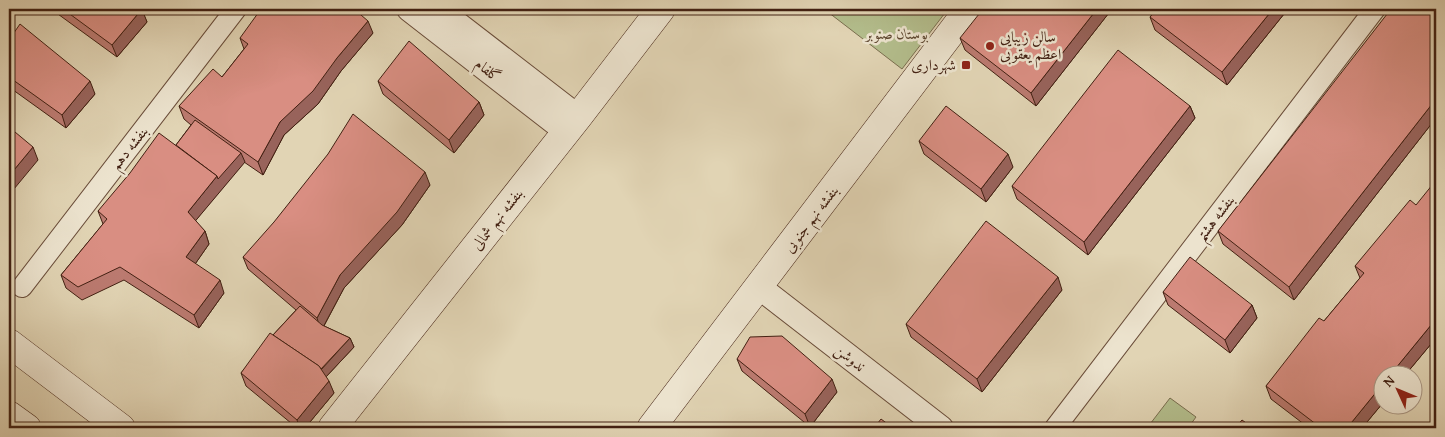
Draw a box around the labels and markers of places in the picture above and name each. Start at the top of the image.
place label: سالن زیبایی اعظم یعقوبی [1000,26,1061,68]
marker: سالن زیبایی اعظم یعقوبی [984,40,996,52]
place label: شهرداری [911,54,956,75]
marker: شهرداری [960,59,972,71]

